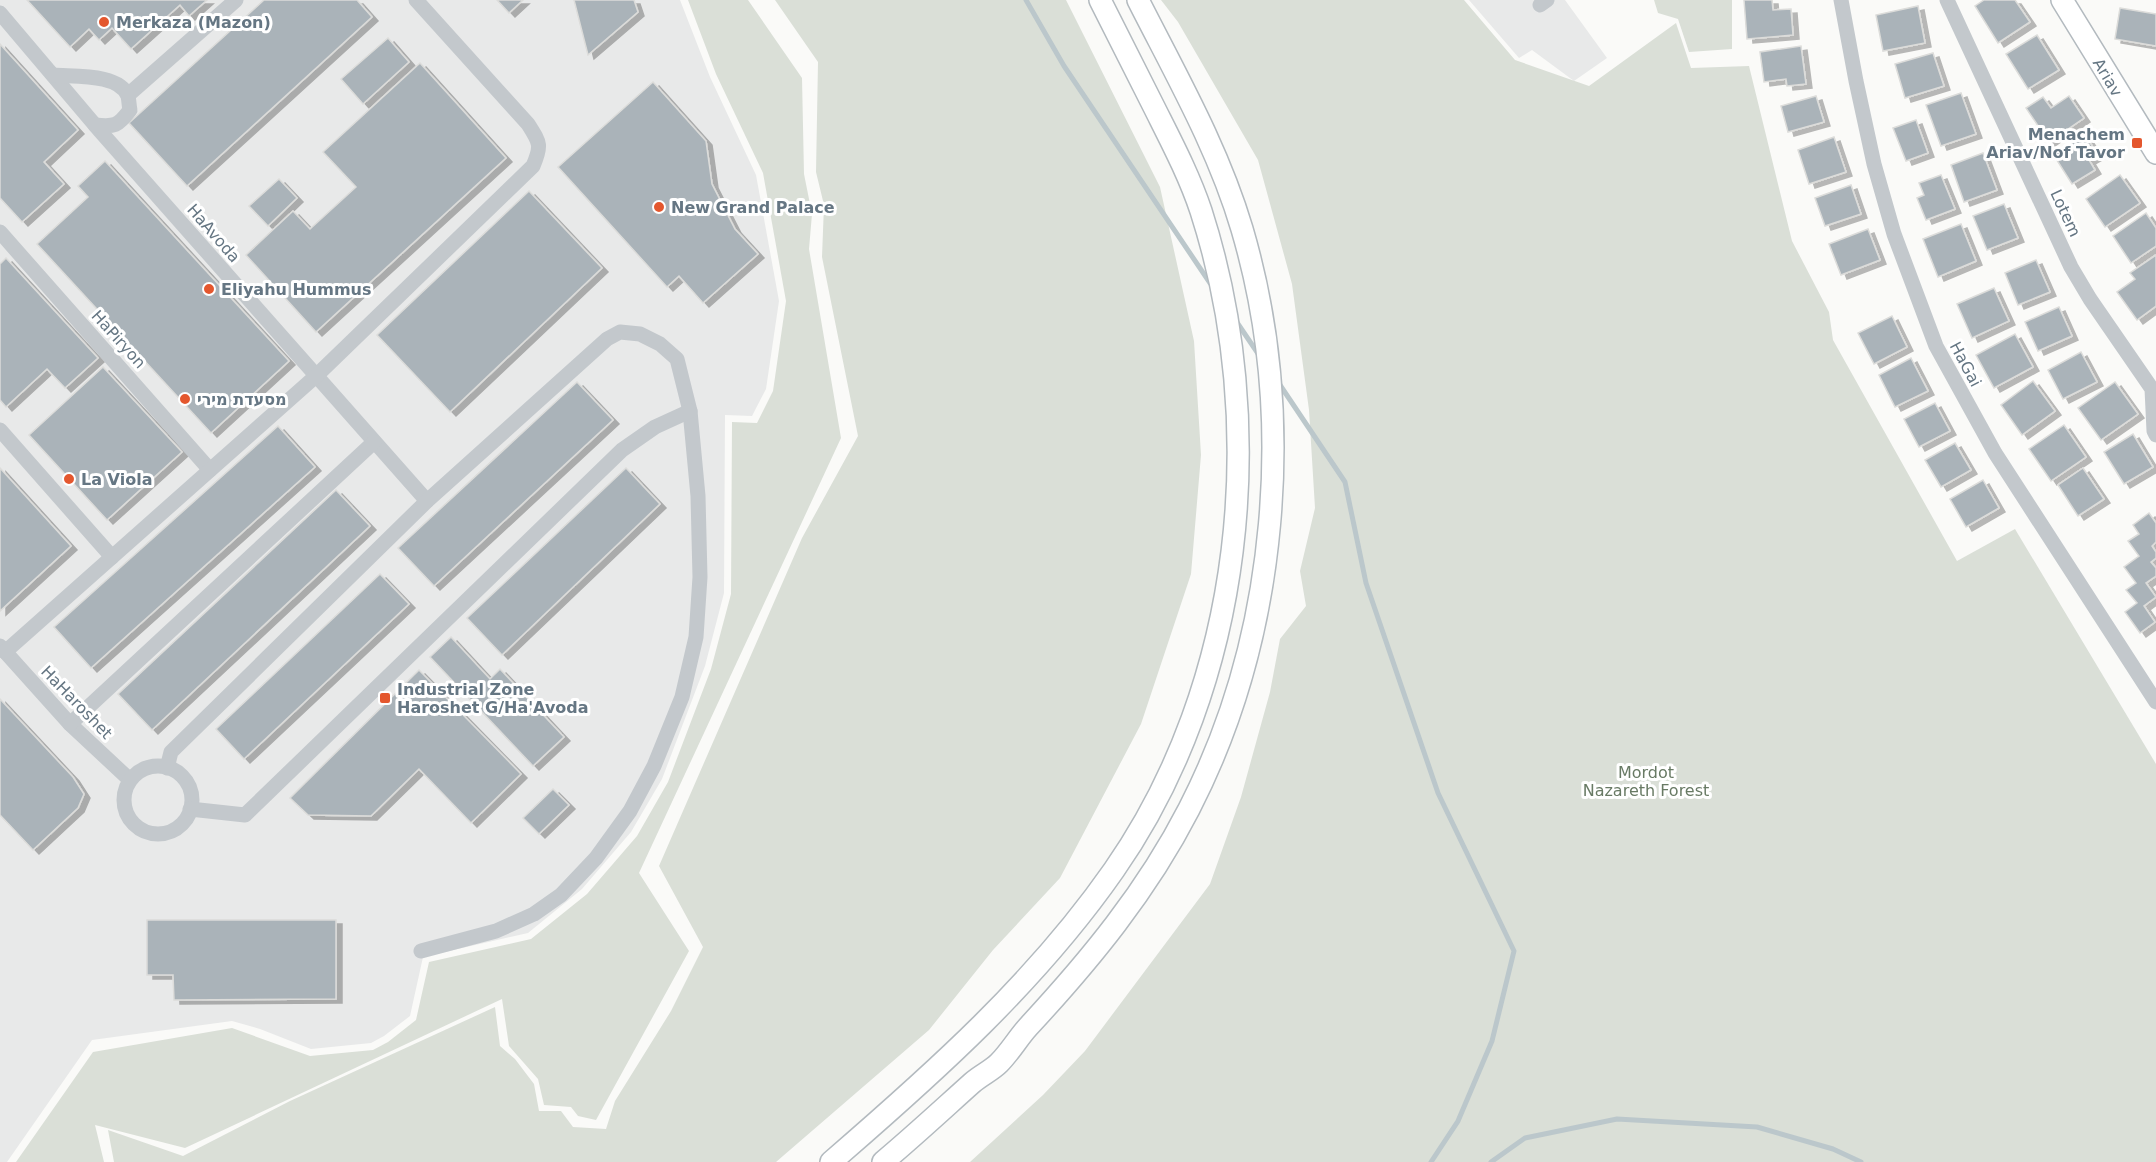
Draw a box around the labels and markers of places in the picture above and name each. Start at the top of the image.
place label: Merkaza (Mazon) [116,13,271,32]
marker: Merkaza (Mazon) [97,15,111,29]
place label: Menachem Ariav/Nof Tavor [1986,125,2125,162]
marker: Menachem Ariav/Nof Tavor [2130,136,2144,150]
place label: New Grand Palace [671,198,835,217]
marker: New Grand Palace [652,200,666,214]
place label: Eliyahu Hummus [221,280,372,299]
marker: Eliyahu Hummus [202,282,216,296]
place label: מסעדת מירי [197,390,287,409]
marker: מסעדת מירי [178,392,192,406]
place label: La Viola [81,470,152,489]
marker: La Viola [62,472,76,486]
place label: Industrial Zone Haroshet G/Ha'Avoda [397,680,589,717]
marker: Industrial Zone Haroshet G/Ha'Avoda [378,691,392,705]

